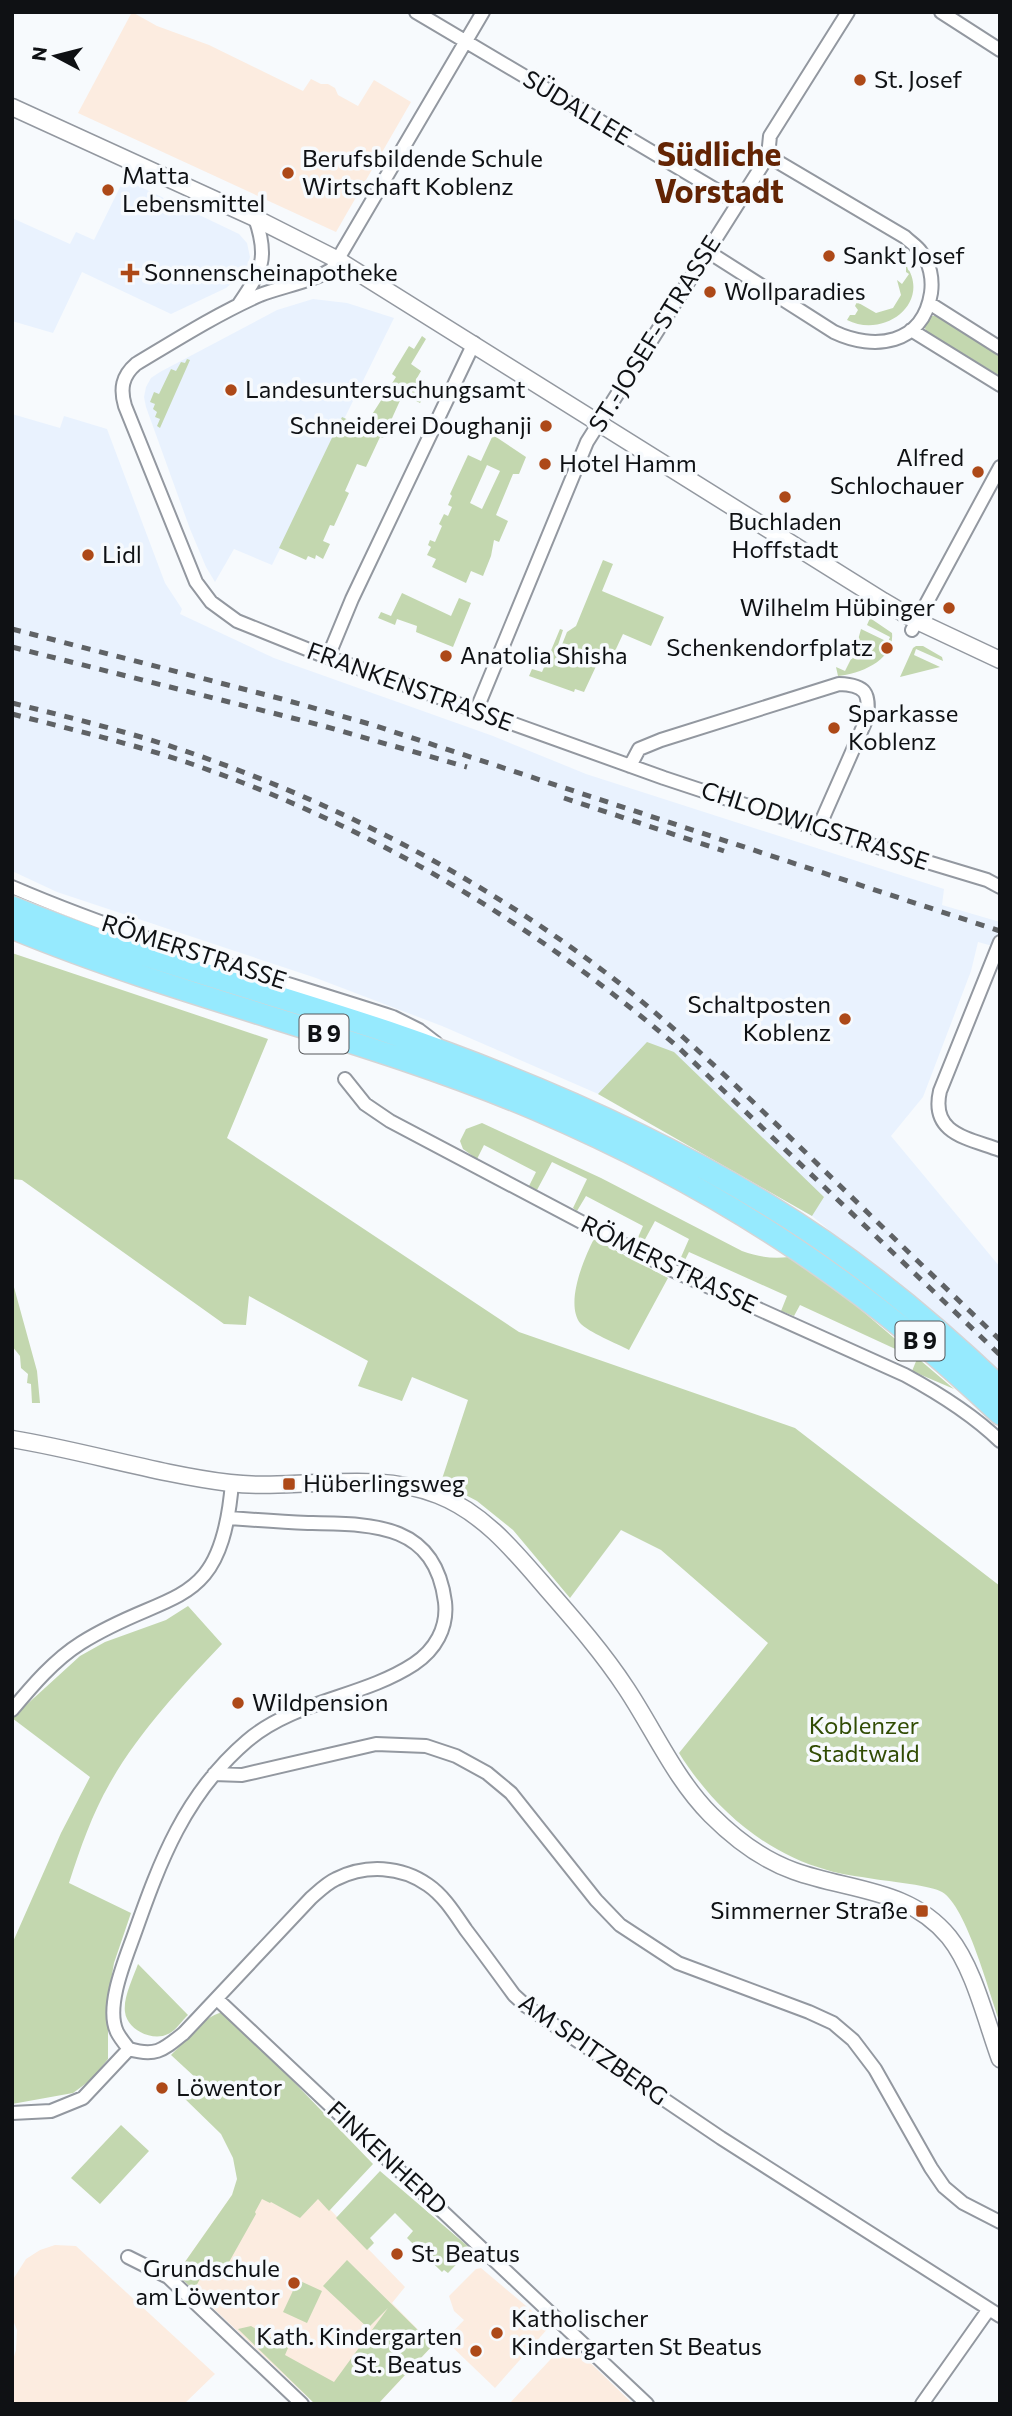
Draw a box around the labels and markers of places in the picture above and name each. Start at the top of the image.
place label: St. Josef [874,64,962,93]
marker: St. Josef [852,72,868,88]
place label: Berufsbildende Schule Wirtschaft Koblenz [302,143,543,200]
place label: Matta Lebensmittel [122,160,265,217]
marker: Berufsbildende Schule Wirtschaft Koblenz [280,165,296,181]
marker: Matta Lebensmittel [100,182,116,198]
place label: Sankt Josef [843,240,965,269]
marker: Sankt Josef [821,248,837,264]
place label: Sonnenscheinapotheke [144,257,398,286]
marker: Sonnenscheinapotheke [122,265,138,281]
place label: Wollparadies [724,276,866,305]
marker: Wollparadies [702,284,718,300]
place label: Landesuntersuchungsamt [245,374,526,403]
marker: Landesuntersuchungsamt [223,382,239,398]
place label: Schneiderei Doughanji [290,410,532,439]
marker: Schneiderei Doughanji [538,418,554,434]
place label: Alfred Schlochauer [830,442,964,499]
place label: Hotel Hamm [559,448,697,477]
marker: Hotel Hamm [537,456,553,472]
marker: Alfred Schlochauer [970,464,986,480]
marker: Buchladen Hoffstadt [777,489,793,505]
place label: Buchladen Hoffstadt [728,506,842,563]
place label: Lidl [102,539,142,568]
marker: Lidl [80,547,96,563]
place label: Wilhelm Hübinger [740,592,935,621]
marker: Wilhelm Hübinger [941,600,957,616]
place label: Schenkendorfplatz [666,632,873,661]
place label: Anatolia Shisha [460,640,628,669]
marker: Schenkendorfplatz [879,640,895,656]
marker: Anatolia Shisha [438,648,454,664]
place label: Sparkasse Koblenz [848,698,958,755]
marker: Sparkasse Koblenz [826,720,842,736]
place label: Schaltposten Koblenz [688,989,831,1046]
marker: Schaltposten Koblenz [837,1011,853,1027]
place label: Hüberlingsweg [303,1468,465,1497]
marker: Hüberlingsweg [281,1476,297,1492]
place label: Wildpension [252,1687,388,1716]
marker: Wildpension [230,1695,246,1711]
place label: Simmerner Straße [710,1895,908,1924]
marker: Simmerner Straße [914,1903,930,1919]
place label: Löwentor [176,2072,283,2101]
marker: Löwentor [154,2080,170,2096]
place label: St. Beatus [411,2238,520,2267]
marker: St. Beatus [389,2246,405,2262]
place label: Grundschule am Löwentor [135,2253,280,2310]
marker: Grundschule am Löwentor [286,2275,302,2291]
place label: Katholischer Kindergarten St Beatus [511,2303,762,2360]
place label: Kath. Kindergarten St. Beatus [256,2321,462,2378]
marker: Katholischer Kindergarten St Beatus [489,2325,505,2341]
marker: Kath. Kindergarten St. Beatus [468,2343,484,2359]

